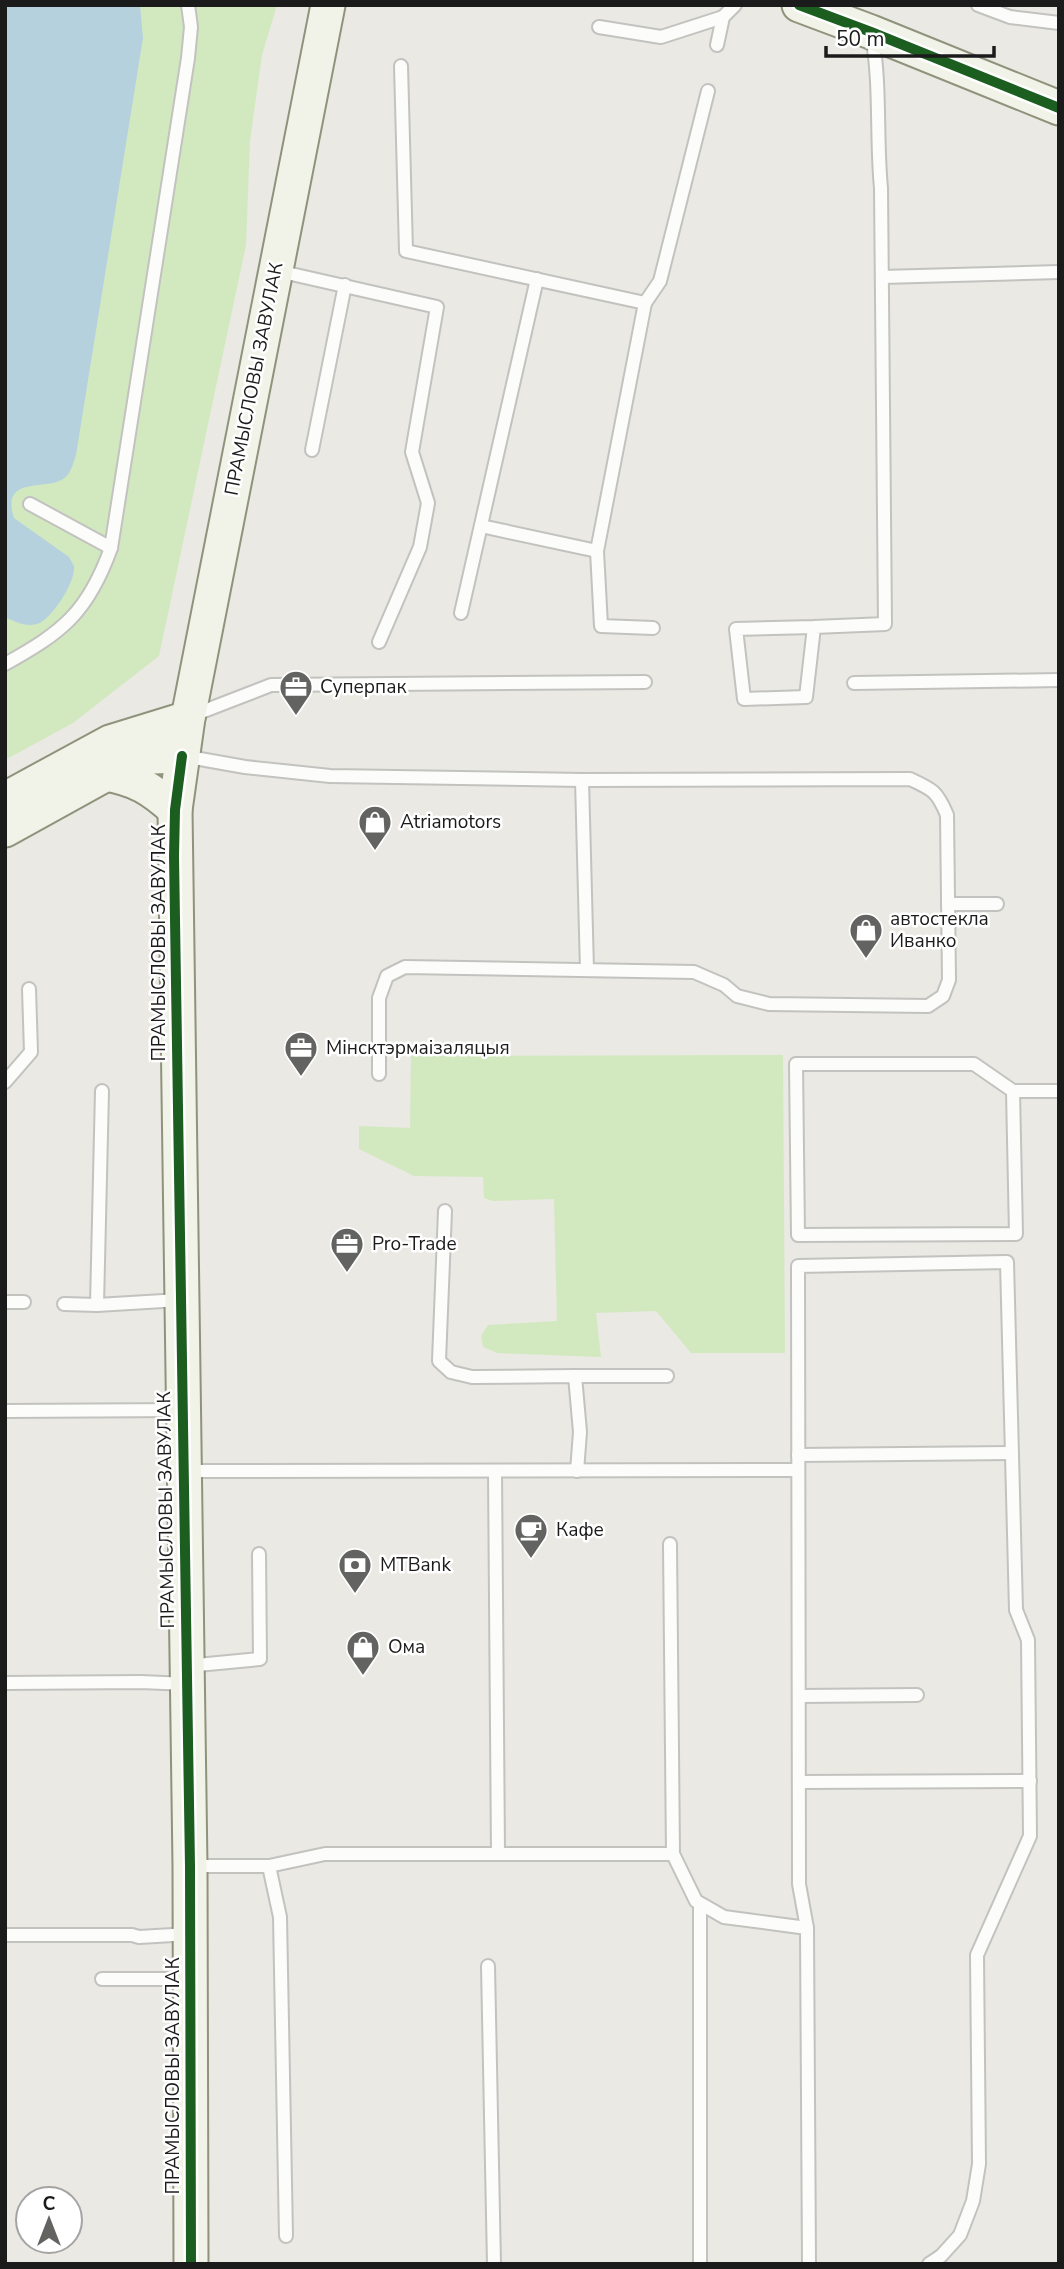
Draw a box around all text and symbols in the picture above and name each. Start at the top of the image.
scale bar [826,14,994,58]
text: 50 m [836,25,885,53]
street label: ПРАМЫСЛОВЫ ЗАВУЛАК [219,260,289,498]
office icon: Суперпак [277,668,315,717]
place label: Суперпак [320,674,406,700]
shop icon: Atriamotors [356,803,394,852]
place label: Atriamotors [400,809,501,835]
street label: ПРАМЫСЛОВЫ ЗАВУЛАК [146,824,172,1062]
place label: автостекла Иванко [890,906,989,954]
shop icon: автостекла Иванко [847,911,885,960]
office icon: Мінсктэрмаізаляцыя [282,1029,320,1078]
place label: Мінсктэрмаізаляцыя [326,1035,510,1061]
office icon: Pro-Trade [328,1225,366,1274]
place label: Pro-Trade [372,1231,457,1257]
street label: ПРАМЫСЛОВЫ ЗАВУЛАК [151,1391,181,1629]
cafe icon: Кафе [512,1511,550,1560]
place label: Кафе [556,1517,604,1543]
bank icon: MTBank [336,1546,374,1595]
place label: MTBank [380,1552,451,1578]
shop icon: Ома [344,1628,382,1677]
place label: Ома [388,1634,425,1660]
street label: ПРАМЫСЛОВЫ ЗАВУЛАК [160,1957,186,2195]
north arrow [14,2185,84,2255]
text: С [43,2191,56,2217]

